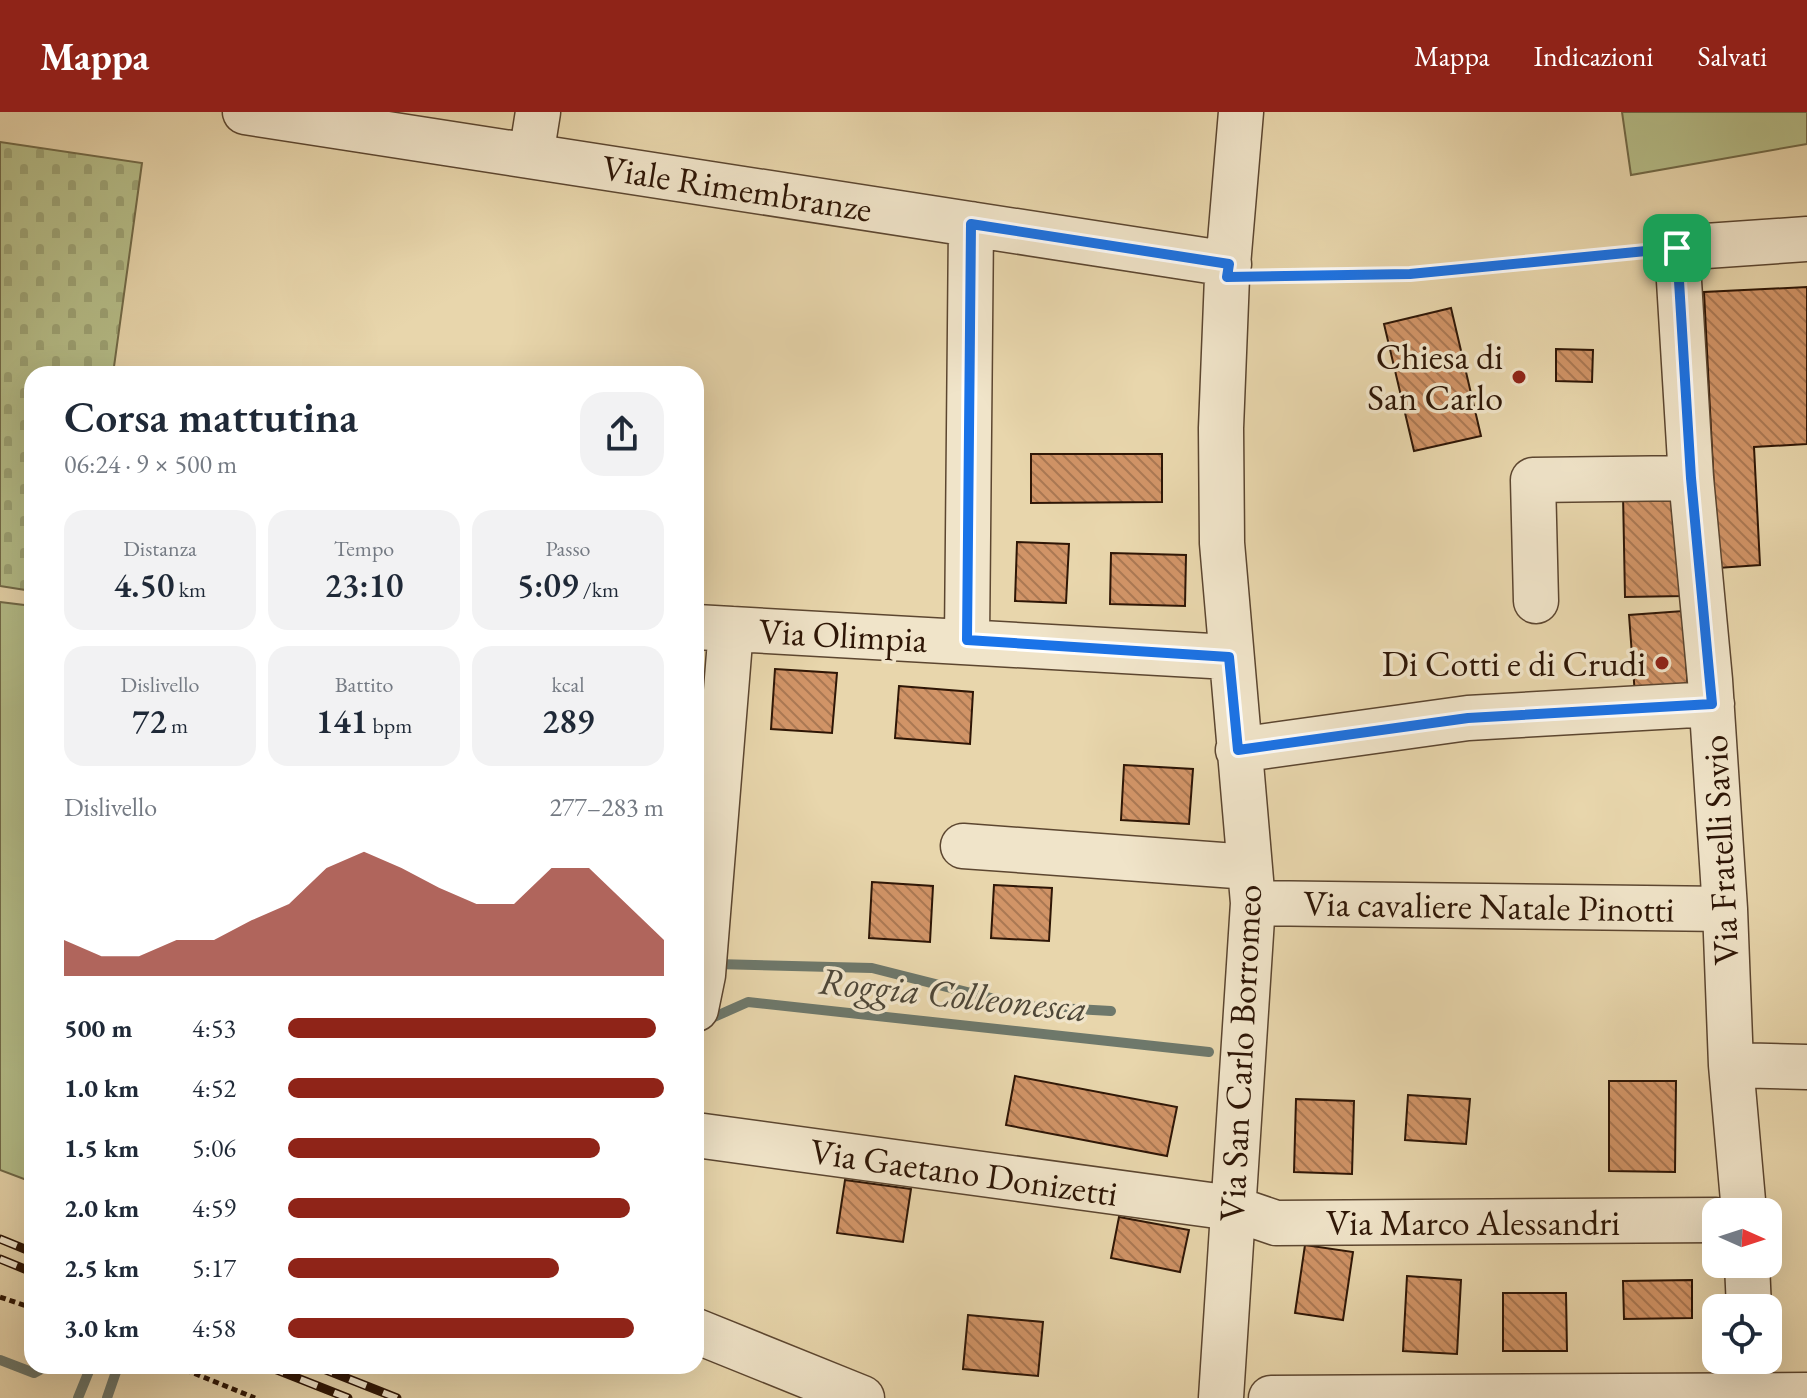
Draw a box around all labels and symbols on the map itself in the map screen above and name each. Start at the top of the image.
street label: Viale Rimembranze [599,143,875,233]
pin [1643,214,1711,282]
place label: Chiesa di San Carlo [1367,333,1503,421]
marker: Chiesa di San Carlo [1510,368,1528,386]
street label: Via Olimpia [758,607,929,663]
place label: Di Cotti e di Crudi [1382,640,1646,687]
marker: Di Cotti e di Crudi [1653,654,1671,672]
street label: Via Fratelli Savio [1691,734,1749,966]
street label: Via cavaliere Natale Pinotti [1303,879,1675,933]
street label: Via San Carlo Borromeo [1208,883,1272,1223]
water label: Roggia Colleonesca [816,956,1090,1032]
street label: Via Gaetano Donizetti [807,1127,1121,1217]
north arrow [1702,1198,1782,1278]
street label: Via Marco Alessandri [1326,1199,1620,1246]

